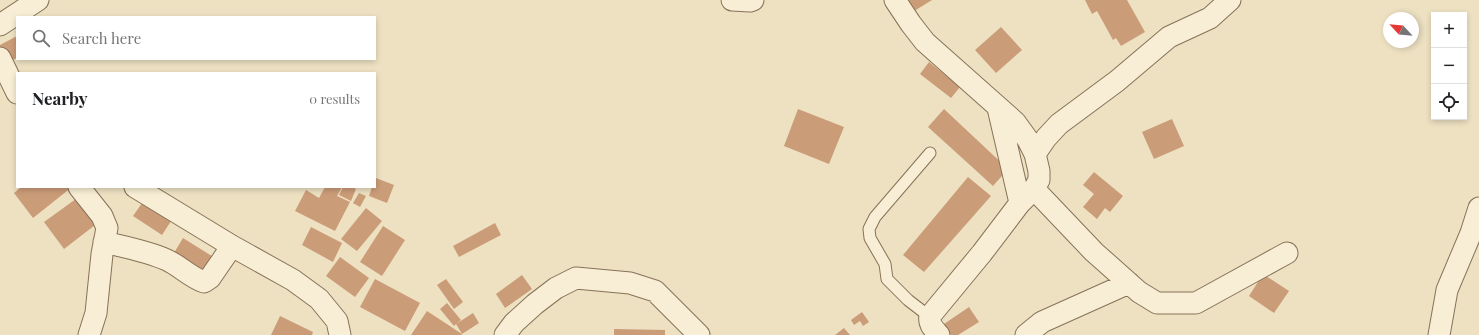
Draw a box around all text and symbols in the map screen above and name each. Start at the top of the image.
north arrow [1383,12,1419,48]
map controls [1431,12,1467,120]
button: + [1431,12,1467,48]
search box [16,16,376,60]
icon: search [30,27,52,49]
text: Search here [62,28,141,48]
button: − [1431,48,1467,84]
button: locate [1431,84,1467,120]
text: Nearby [32,87,87,109]
text: 0 results [309,90,360,107]

